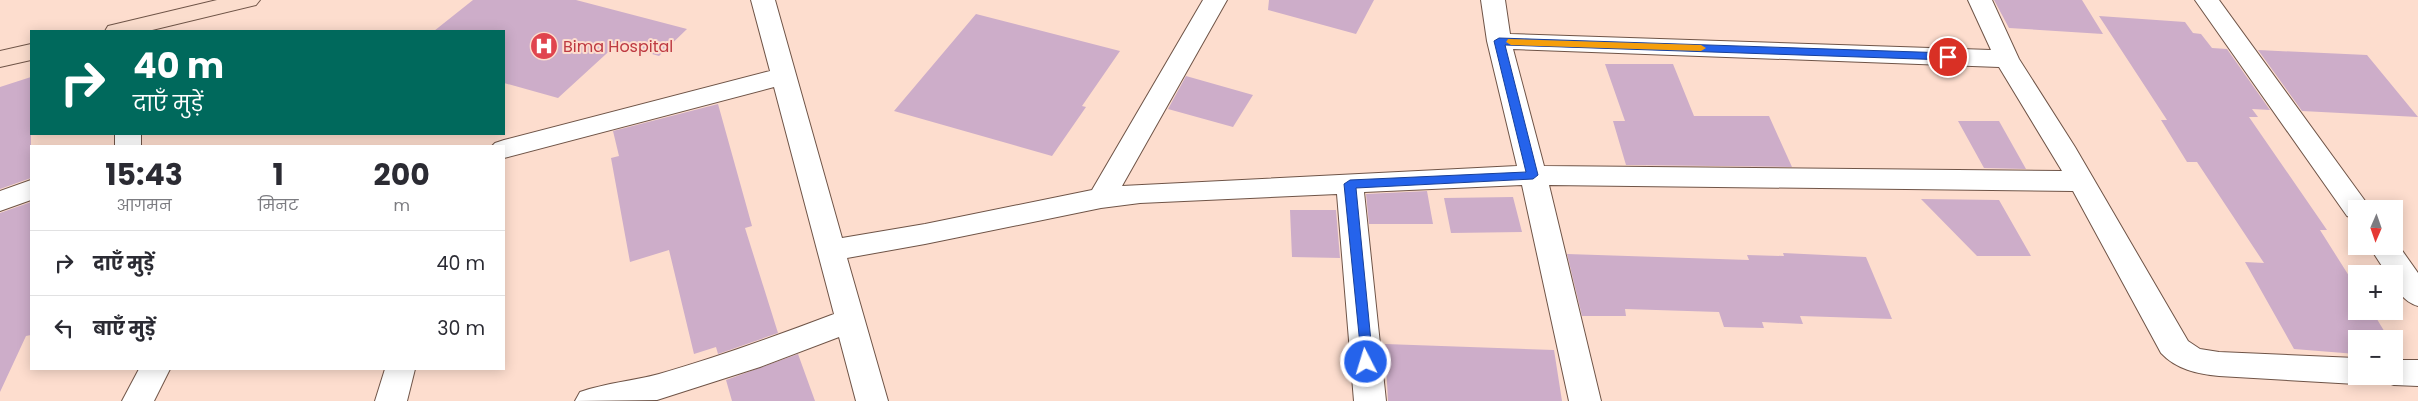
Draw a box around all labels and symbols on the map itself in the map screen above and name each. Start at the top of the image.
hospital icon: Bima Hospital [529,31,559,61]
place label: Bima Hospital [563,35,673,58]
pin [1927,36,1969,78]
north arrow [2348,200,2402,255]
position arrow [1339,335,1391,387]

